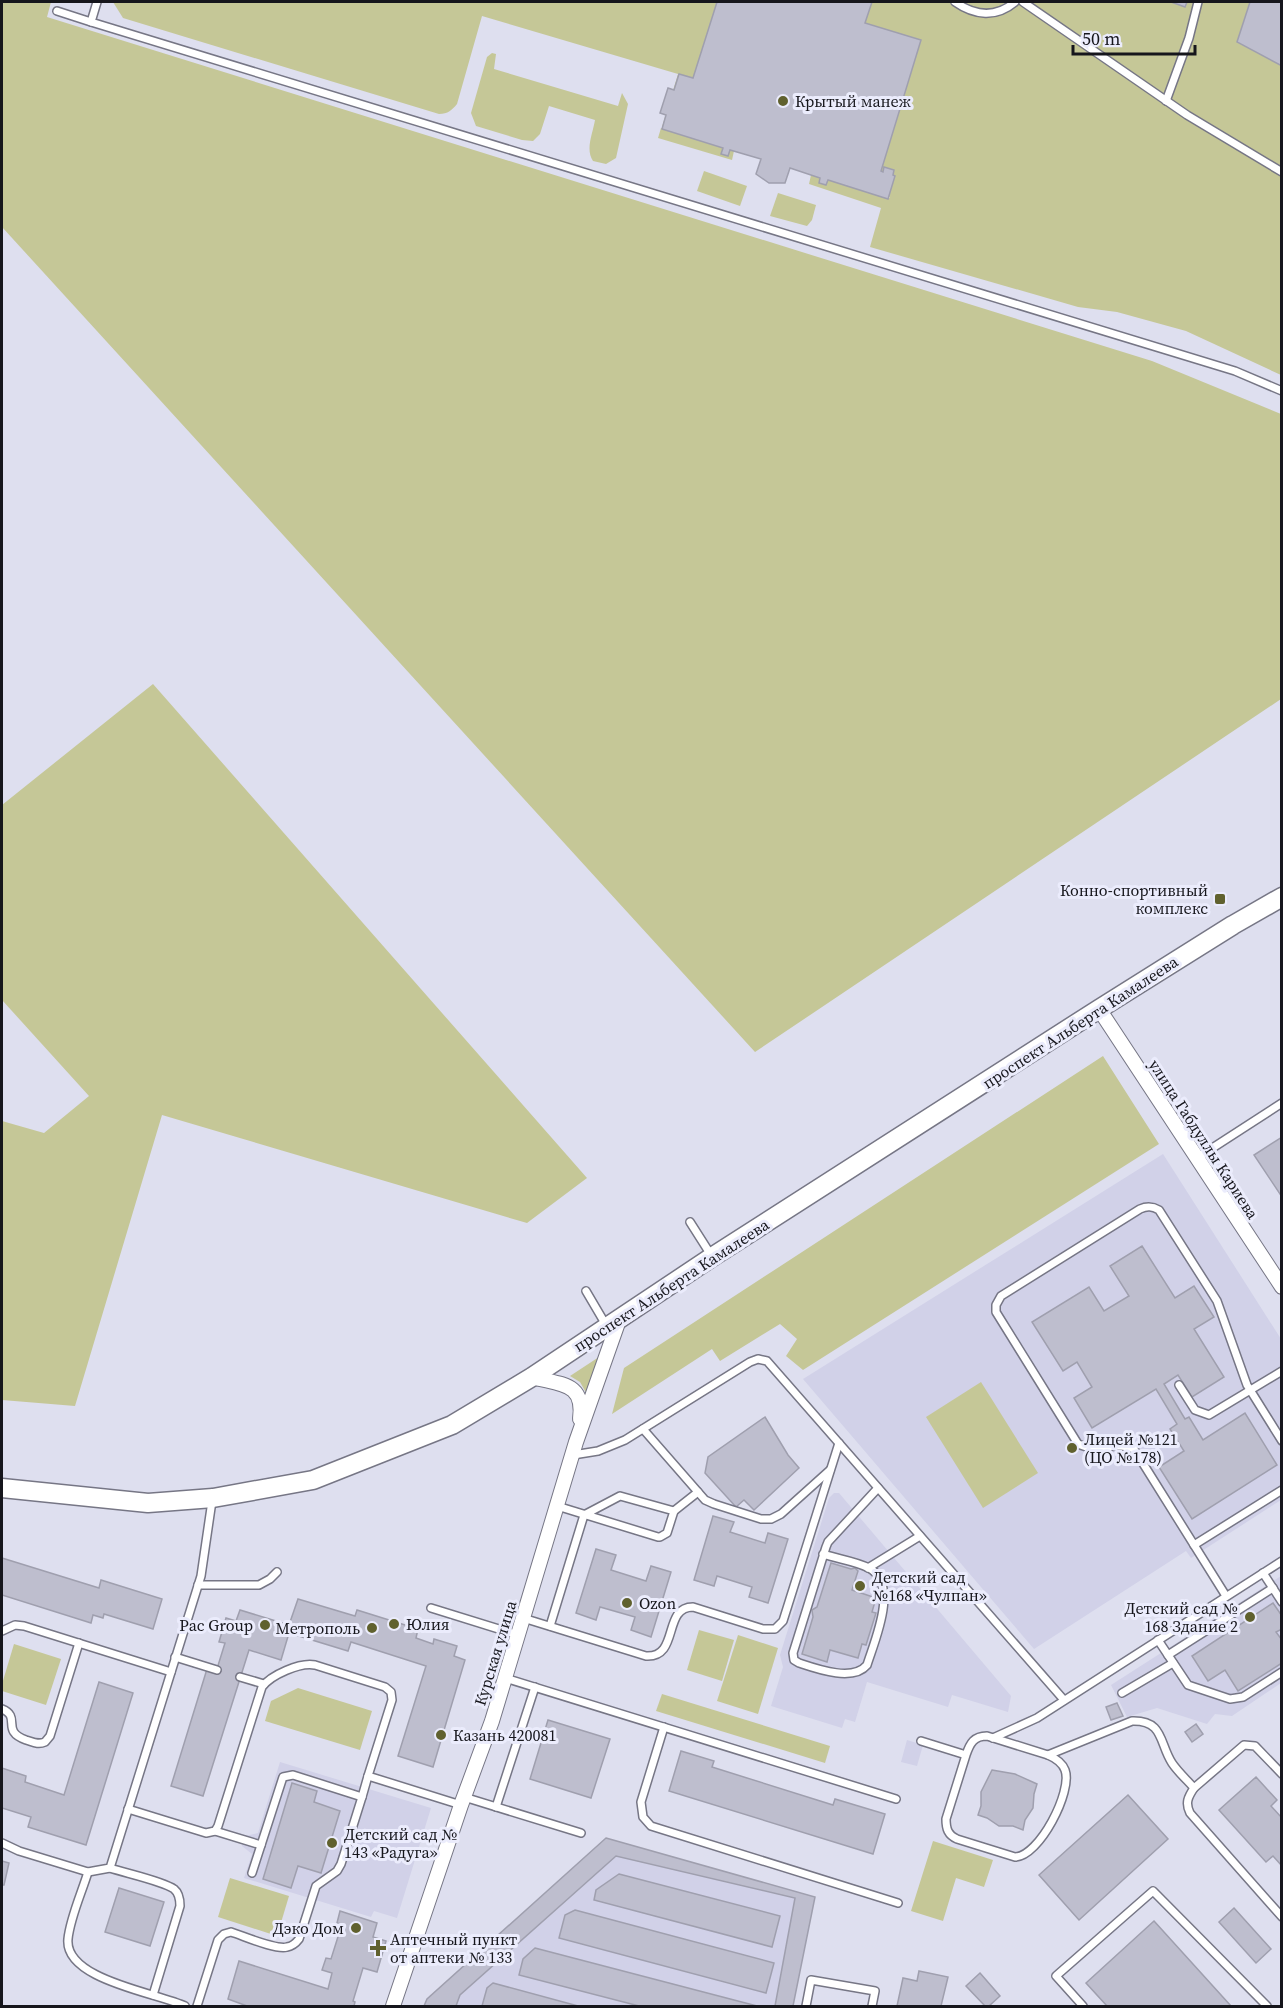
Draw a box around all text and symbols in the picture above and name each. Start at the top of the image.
scale bar [1073,18,1194,56]
text: 50 m [1082,26,1120,51]
place label: Крытый манеж [795,90,911,112]
marker: Крытый манеж [776,94,790,108]
place label: Конно-спортивный комплекс [1060,879,1208,919]
marker: Конно-спортивный комплекс [1213,892,1227,906]
street label: проспект Альберта Камалеева [978,950,1183,1094]
street label: улица Габдуллы Кариева [1144,1055,1264,1224]
street label: проспект Альберта Камалеева [569,1213,774,1357]
place label: Лицей №121 (ЦО №178) [1084,1428,1178,1468]
marker: Лицей №121 (ЦО №178) [1065,1441,1079,1455]
place label: Детский сад №168 «Чулпан» [872,1566,987,1606]
marker: Детский сад №168 «Чулпан» [853,1579,867,1593]
place label: Ozon [639,1592,676,1614]
marker: Ozon [620,1596,634,1610]
street label: Курская улица [469,1597,522,1708]
place label: Детский сад № 168 Здание 2 [1125,1597,1238,1637]
marker: Детский сад № 168 Здание 2 [1243,1610,1257,1624]
place label: Юлия [406,1613,450,1635]
place label: Pac Group [179,1614,253,1636]
place label: Метрополь [276,1617,360,1639]
marker: Юлия [387,1617,401,1631]
marker: Pac Group [258,1618,272,1632]
marker: Метрополь [365,1621,379,1635]
place label: Казань 420081 [453,1724,556,1746]
marker: Казань 420081 [434,1728,448,1742]
place label: Детский сад № 143 «Радуга» [344,1823,457,1863]
marker: Детский сад № 143 «Радуга» [325,1836,339,1850]
place label: Дэко Дом [273,1917,344,1939]
marker: Дэко Дом [349,1921,363,1935]
place label: Аптечный пункт от аптеки № 133 [390,1928,518,1968]
marker: Аптечный пункт от аптеки № 133 [371,1941,385,1955]

